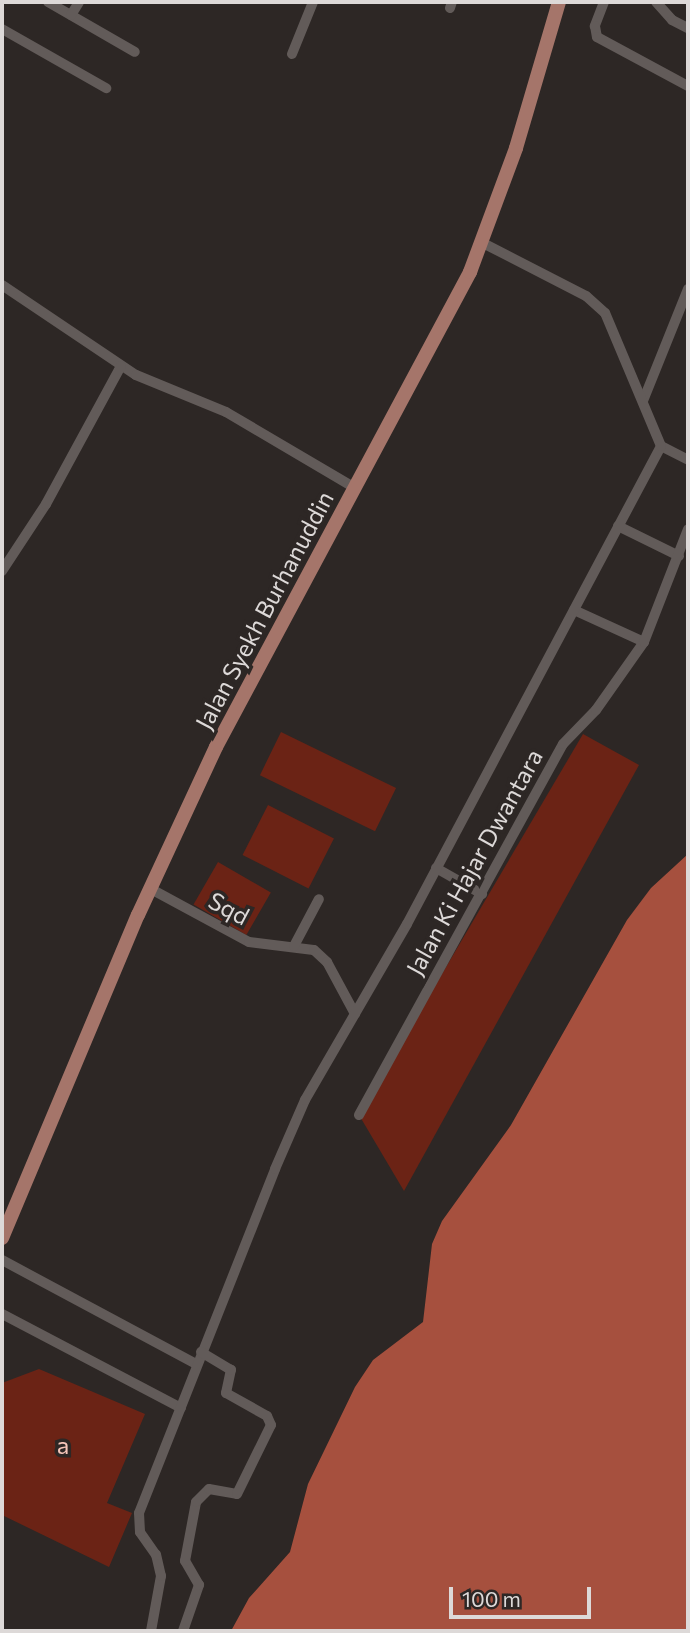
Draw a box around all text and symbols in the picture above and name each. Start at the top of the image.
street label: Jalan Syekh Burhanuddin [189,486,339,734]
street label: Jalan Ki Hajar Dwantara [400,744,548,980]
street label: Sqd [204,885,254,931]
park label: a [57,1431,69,1459]
scale bar [452,1574,594,1618]
text: 100 m [462,1586,521,1611]

